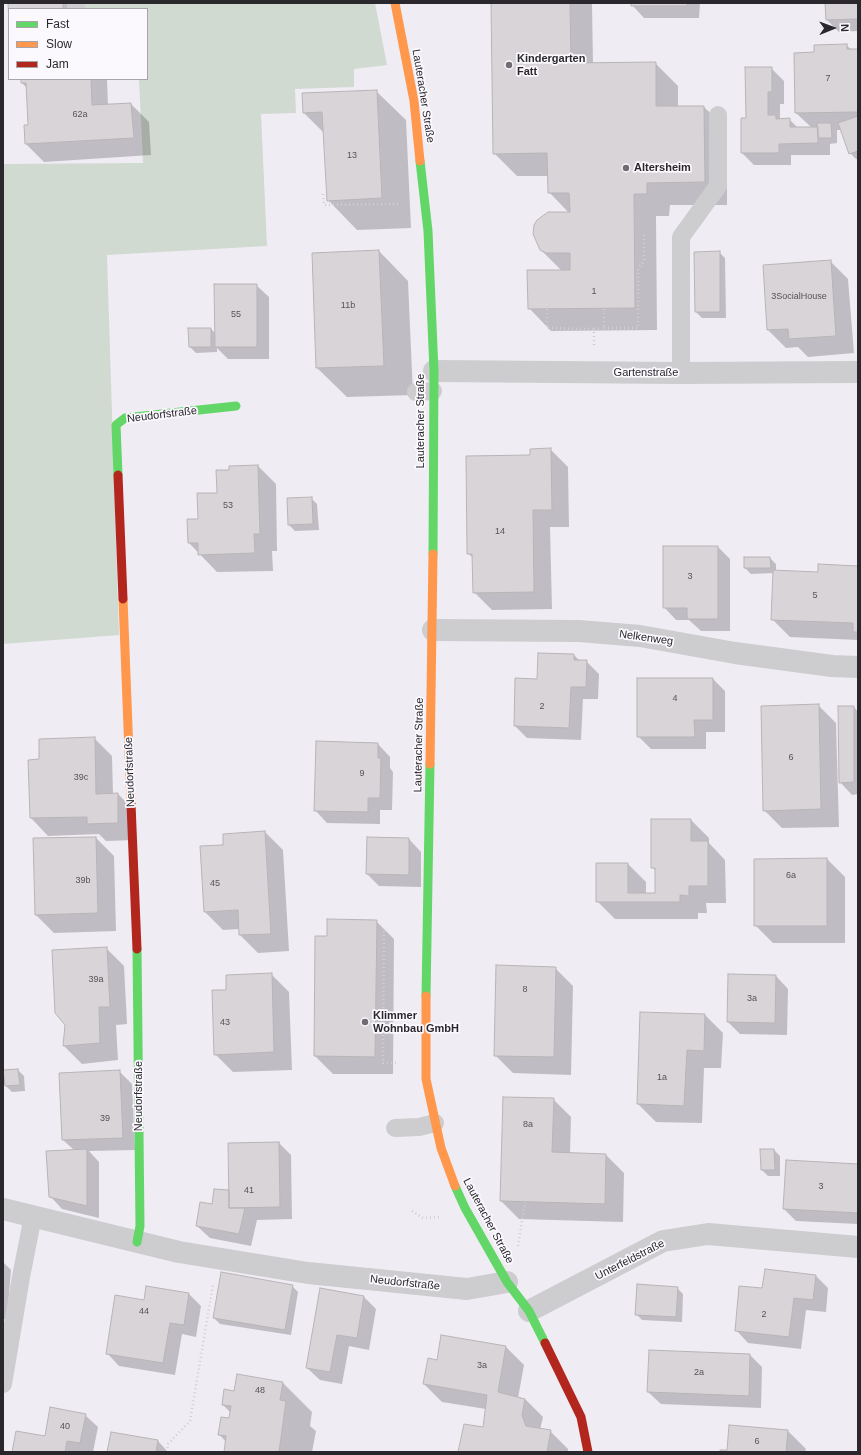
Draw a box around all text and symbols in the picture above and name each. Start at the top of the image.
legend [8,8,148,80]
north arrow [813,8,853,48]
text: Fast [46,17,69,31]
text: N [839,24,851,32]
text: Slow [46,37,72,51]
street label: Lauteracher Straße [409,48,437,144]
place label: Kindergarten Fatt [517,52,585,78]
text: Jam [46,57,69,71]
marker: Kindergarten Fatt [504,60,514,70]
house number: 7 [825,74,831,84]
house number: 62a [72,110,88,120]
house number: 13 [347,151,357,161]
place label: Altersheim [634,161,691,175]
marker: Altersheim [621,163,631,173]
house number: 1 [591,287,597,297]
house number: 3SocialHouse [771,292,827,302]
house number: 11b [341,301,355,311]
house number: 55 [231,310,241,320]
street label: Gartenstraße [614,366,678,380]
street label: Lauteracher Straße [414,374,428,468]
street label: Neudorfstraße [126,404,198,426]
house number: 53 [223,501,233,511]
house number: 14 [495,527,505,537]
house number: 3 [687,572,693,582]
house number: 5 [812,591,818,601]
street label: Nelkenweg [618,628,674,648]
house number: 4 [672,694,678,704]
street label: Lauteracher Straße [412,698,426,792]
house number: 2 [539,702,545,712]
street label: Neudorfstraße [122,737,138,807]
house number: 6 [788,753,794,763]
house number: 9 [359,769,365,779]
house number: 39c [74,773,88,783]
house number: 6a [786,871,796,881]
house number: 39b [75,876,91,886]
house number: 45 [210,879,220,889]
house number: 39a [88,975,104,985]
house number: 8 [522,985,528,995]
house number: 3a [747,994,757,1004]
place label: Klimmer Wohnbau GmbH [373,1009,459,1035]
marker: Klimmer Wohnbau GmbH [360,1017,370,1027]
house number: 43 [220,1018,230,1028]
street label: Neudorfstraße [132,1061,146,1131]
house number: 1a [657,1073,667,1083]
house number: 39 [100,1114,110,1124]
house number: 8a [523,1120,533,1130]
street label: Lauteracher Straße [460,1176,516,1266]
house number: 3 [818,1182,824,1192]
house number: 41 [244,1186,254,1196]
street label: Unterfeldstraße [593,1237,667,1283]
street label: Neudorfstraße [369,1273,441,1293]
house number: 44 [139,1307,149,1317]
house number: 2 [761,1310,767,1320]
house number: 3a [477,1361,487,1371]
house number: 2a [694,1368,704,1378]
house number: 48 [255,1386,265,1396]
house number: 40 [60,1422,70,1432]
house number: 6 [754,1437,760,1447]

